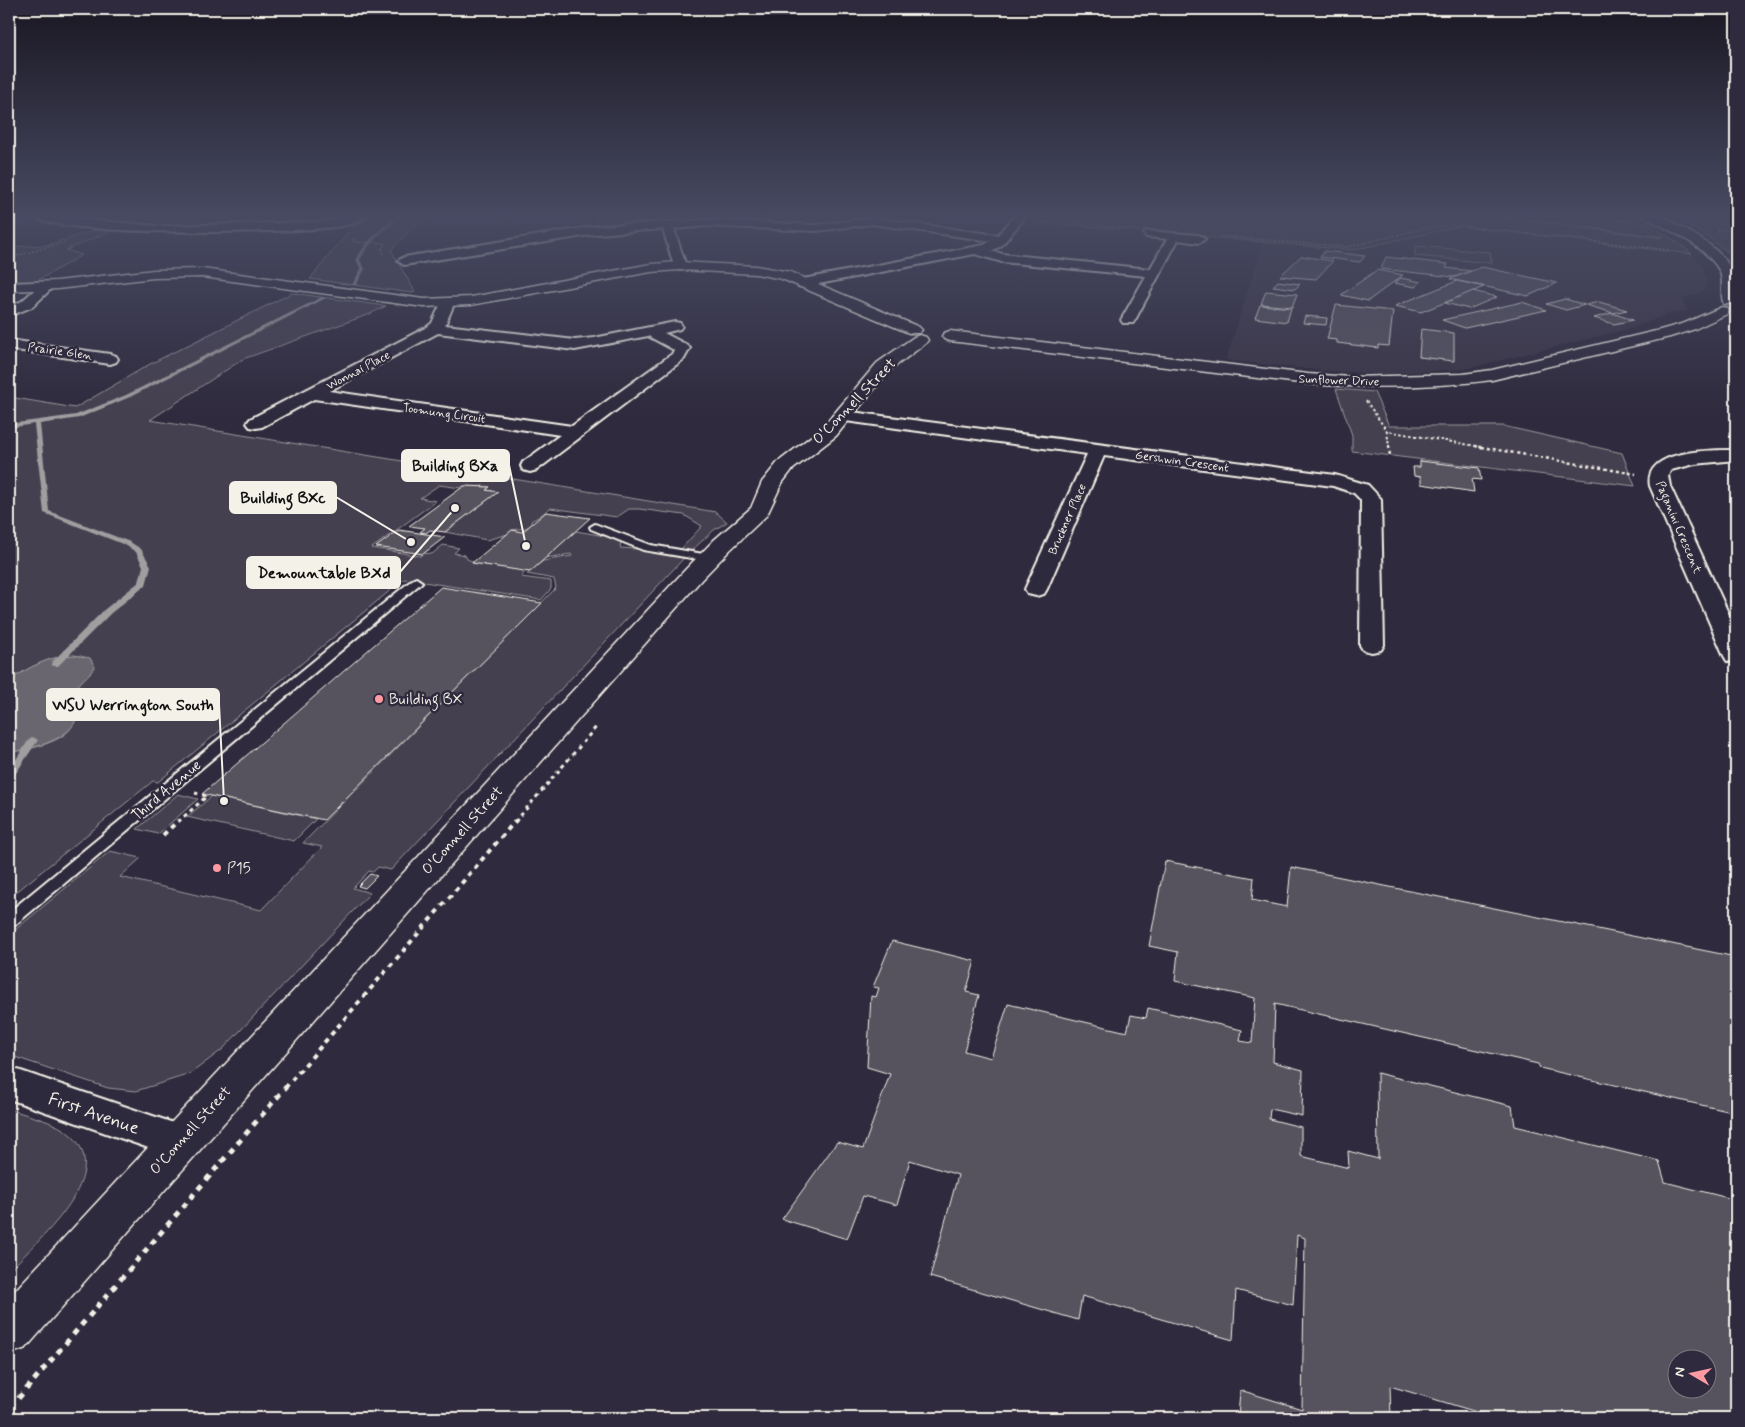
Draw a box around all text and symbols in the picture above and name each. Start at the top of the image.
street label: Prairie Glen [27,340,94,365]
street label: Wonnai Place [324,347,393,394]
street label: O'Connell Street [808,354,901,449]
street label: Sunflower Drive [1298,372,1380,390]
street label: Toomung Circuit [401,400,487,428]
street label: Gershwin Crescent [1134,448,1230,477]
callout: Building BXa [402,450,509,481]
text: Building BXa [412,456,498,479]
street label: Paganini Crescent [1650,479,1705,577]
street label: Bruckner Place [1045,481,1091,557]
callout: Building BXc [230,482,336,513]
text: Building BXc [240,488,326,511]
callout: Demountable BXd [247,557,400,588]
text: Demountable BXd [257,563,391,584]
callout: WSU Werrington South [47,689,219,720]
place label: Building BX [389,690,462,711]
marker: Building BX [373,693,385,705]
text: WSU Werrington South [51,695,214,717]
street label: Third Avenue [127,755,206,826]
street label: O'Connell Street [418,782,508,879]
place label: P15 [227,859,251,879]
marker: P15 [211,862,223,874]
street label: O'Connell Street [146,1082,236,1179]
street label: First Avenue [45,1087,142,1141]
north arrow [1668,1350,1718,1400]
text: N [1671,1366,1690,1378]

